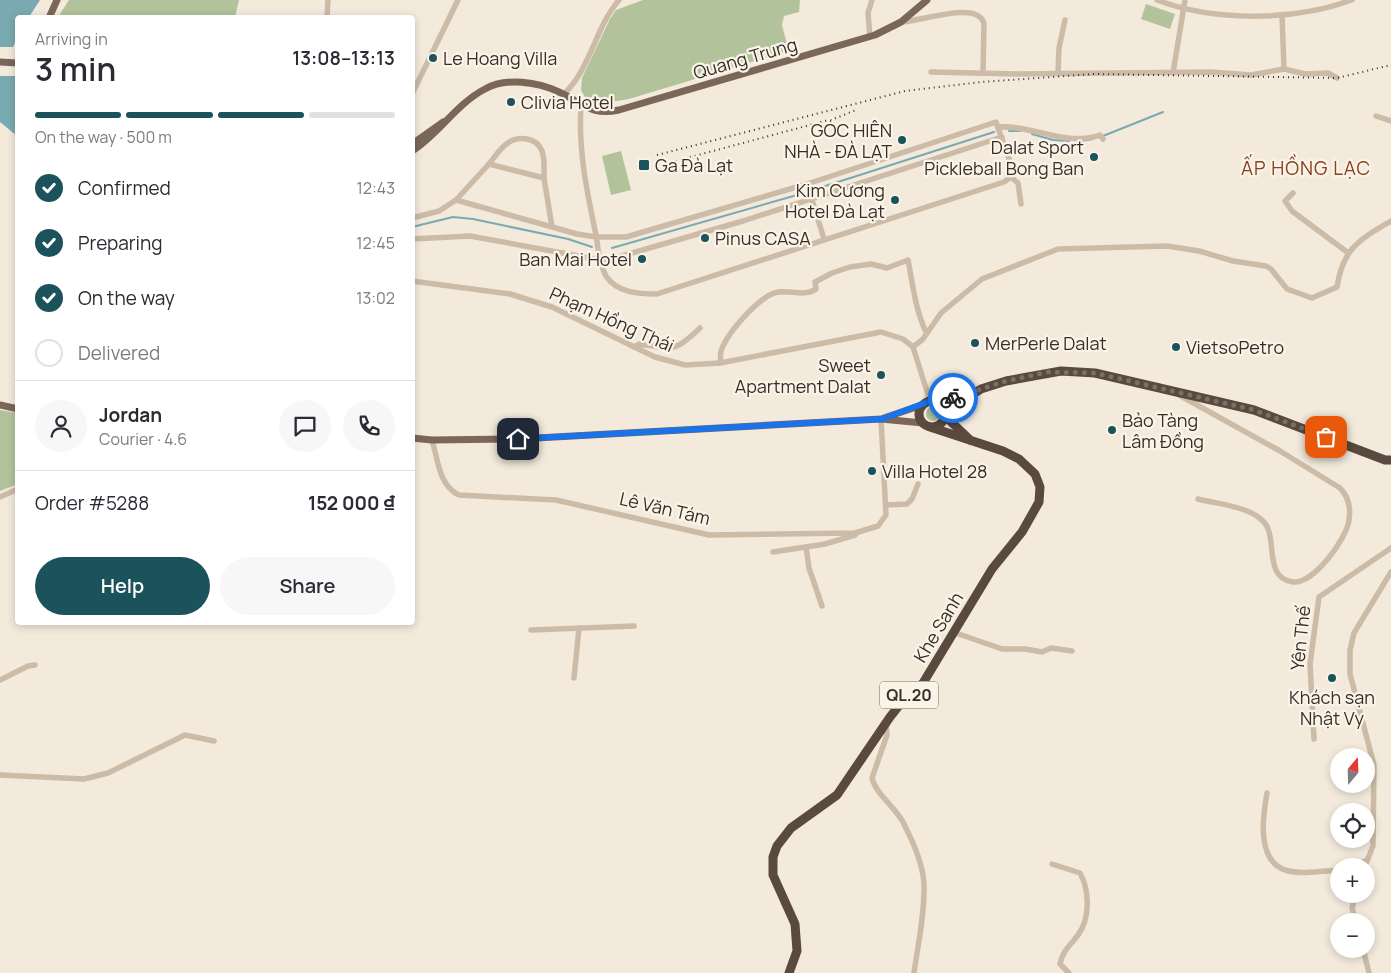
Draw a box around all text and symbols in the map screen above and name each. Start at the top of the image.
text: Arriving in [35,28,108,50]
street label: Quang Trung [690,32,800,84]
text: 13:08–13:13 [292,45,395,71]
place label: Le Hoang Villa [443,46,557,70]
text: 3 min [35,47,116,91]
marker: Le Hoang Villa [427,52,439,64]
place label: Clivia Hotel [521,90,614,114]
marker: Clivia Hotel [505,96,517,108]
place label: GÓC HIÊN NHÀ - ĐÀ LẠT [784,118,892,163]
text: On the way · 500 m [35,126,172,148]
marker: GÓC HIÊN NHÀ - ĐÀ LẠT [896,134,908,146]
place label: Dalat Sport Pickleball Bong Ban [924,135,1084,180]
marker: Dalat Sport Pickleball Bong Ban [1088,151,1100,163]
place label: Ga Đà Lạt [655,153,733,177]
district label: ẤP HỒNG LẠC [1241,153,1371,181]
marker: Ga Đà Lạt [637,158,651,172]
icon: check [35,174,63,202]
text: Confirmed [78,175,171,201]
text: 12:43 [357,177,395,199]
place label: Kim Cương Hotel Đà Lạt [785,178,885,223]
marker: Kim Cương Hotel Đà Lạt [889,194,901,206]
place label: Pinus CASA [715,226,811,250]
icon: check [35,229,63,257]
text: Preparing [78,230,163,256]
text: 12:45 [356,232,395,254]
marker: Pinus CASA [699,232,711,244]
place label: Ban Mai Hotel [519,247,632,271]
marker: Ban Mai Hotel [636,253,648,265]
street label: Phạm Hồng Thái [546,281,678,357]
icon: check [35,284,63,312]
text: On the way [78,285,175,311]
text: 13:02 [356,287,395,309]
place label: MerPerle Dalat [985,331,1107,355]
place label: VietsoPetro [1186,335,1284,359]
marker: MerPerle Dalat [969,337,981,349]
text: Delivered [78,340,160,366]
marker: VietsoPetro [1170,341,1182,353]
place label: Sweet Apartment Dalat [735,353,871,398]
marker: Sweet Apartment Dalat [875,369,887,381]
courier [928,373,978,423]
icon: bike [939,384,967,412]
button: person [35,400,87,452]
button: chat [279,400,331,452]
button: phone [343,400,395,452]
text: Jordan [99,402,162,428]
place label: Bảo Tàng Lâm Đồng [1122,408,1204,453]
pin [1305,416,1347,458]
pin [497,418,539,460]
icon: bag [1312,423,1340,451]
marker: Bảo Tàng Lâm Đồng [1106,424,1118,436]
icon: home [504,425,532,453]
text: Courier · 4.6 [99,428,187,450]
place label: Villa Hotel 28 [882,459,988,483]
marker: Villa Hotel 28 [866,465,878,477]
street label: Lê Văn Tám [617,486,713,530]
text: Order #5288 [35,490,149,516]
text: 152 000 ₫ [308,490,395,516]
button: Help [35,557,210,615]
button: Share [220,557,395,615]
street label: Khe Sanh [908,587,968,667]
street label: Yên Thế [1285,604,1315,672]
marker: Khách sạn Nhật Vy [1326,672,1338,684]
road number: QL.20 [880,682,938,708]
place label: Khách sạn Nhật Vy [1289,685,1375,730]
north arrow [1330,748,1375,792]
map controls [1330,748,1375,958]
button: locate [1330,803,1375,848]
button: + [1330,858,1375,903]
button: − [1330,913,1375,958]

